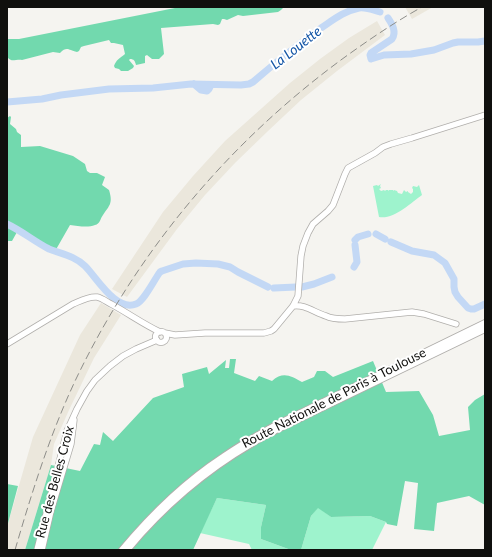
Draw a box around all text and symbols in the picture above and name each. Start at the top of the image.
water label: La Louette [267,23,325,73]
street label: Route Nationale de Paris à Toulouse [239,345,429,451]
street label: Rue des Belles Croix [33,424,77,540]

